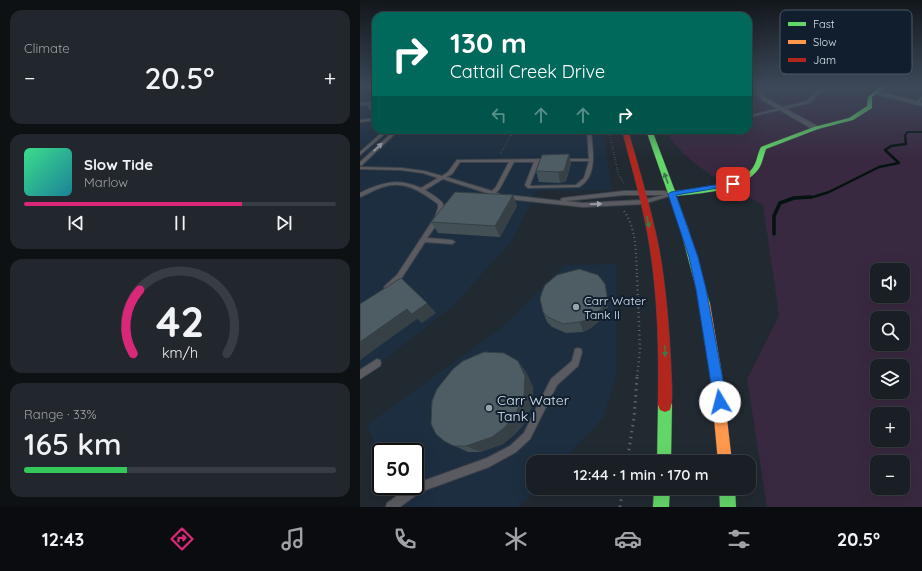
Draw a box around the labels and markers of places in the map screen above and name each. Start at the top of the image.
pin [716,167,750,201]
place label: Carr Water Tank II [584,293,646,322]
marker: Carr Water Tank II [571,302,581,312]
place label: Carr Water Tank I [497,391,570,425]
marker: Carr Water Tank I [484,403,494,413]

